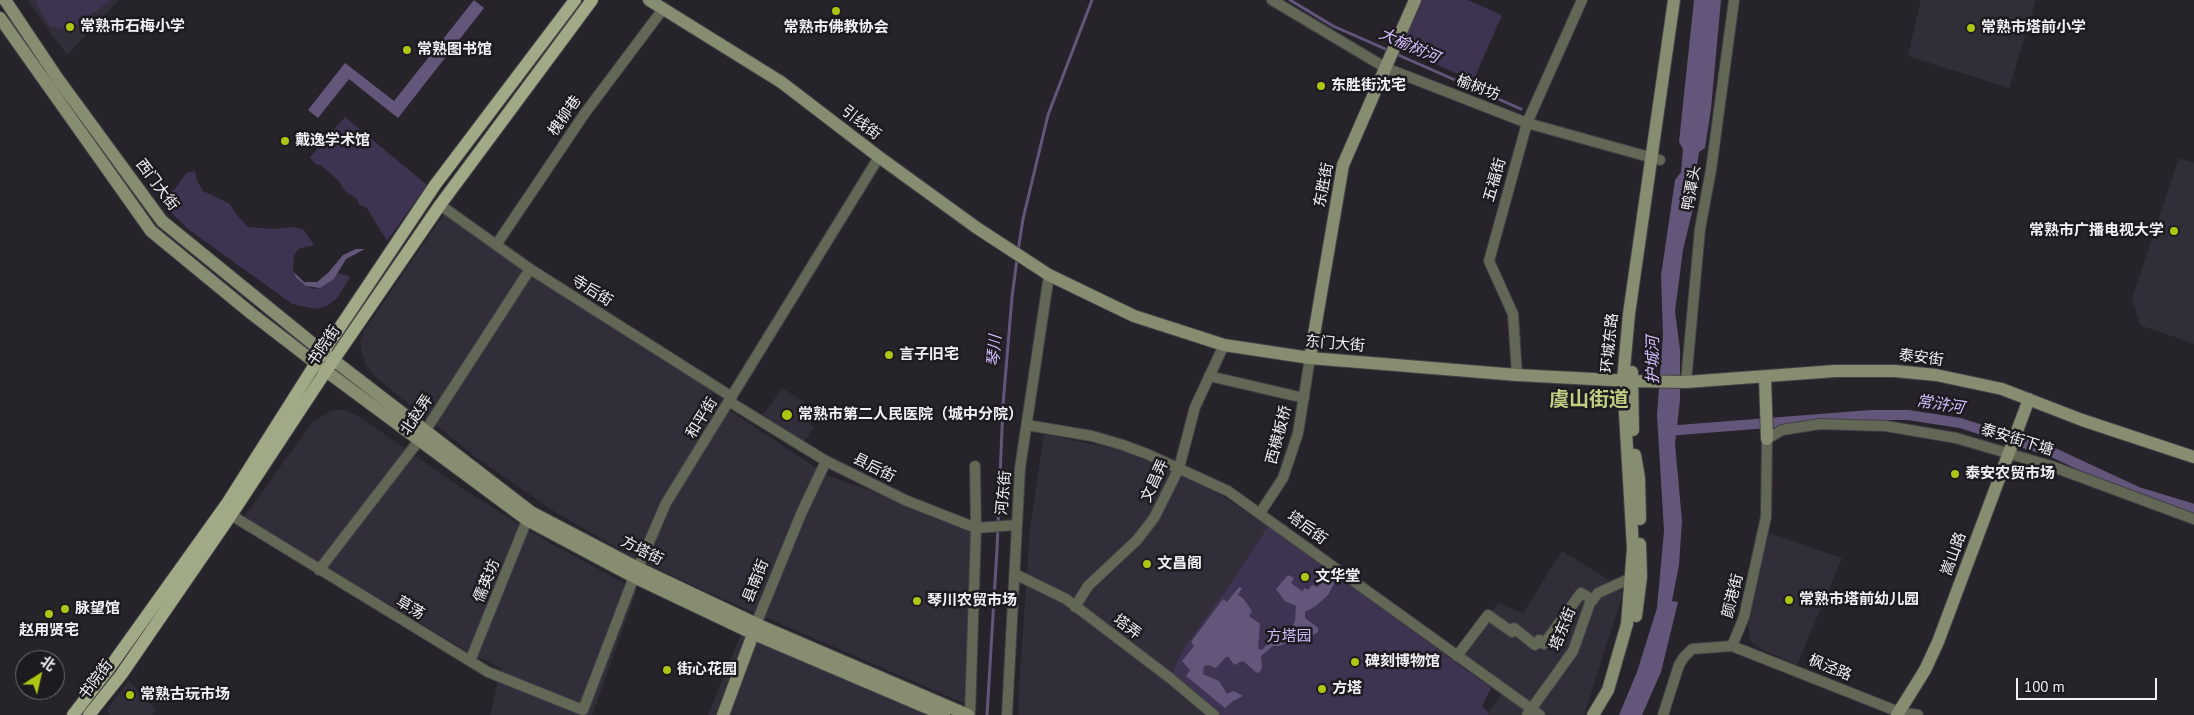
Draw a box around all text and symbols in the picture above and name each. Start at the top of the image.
marker: 常熟市佛教协会 [830,5,842,17]
place label: 常熟市石梅小学 [80,18,185,36]
place label: 常熟市佛教协会 [784,19,888,37]
place label: 常熟市塔前小学 [1981,19,2086,37]
marker: 常熟市石梅小学 [64,21,76,33]
marker: 常熟市塔前小学 [1965,22,1977,34]
water label: 大榆树河 [1376,24,1442,68]
place label: 常熟图书馆 [417,41,492,59]
marker: 常熟图书馆 [401,44,413,56]
street label: 榆树坊 [1454,72,1502,104]
place label: 东胜街沈宅 [1331,77,1406,95]
marker: 东胜街沈宅 [1315,80,1327,92]
street label: 槐柳巷 [545,92,585,140]
street label: 引线街 [838,102,884,144]
place label: 戴逸学术馆 [295,132,370,150]
marker: 戴逸学术馆 [279,135,291,147]
street label: 西门大街 [132,156,182,214]
street label: 五福街 [1480,156,1510,204]
street label: 东胜街 [1311,161,1337,209]
street label: 鸭潭头 [1679,164,1705,212]
place label: 常熟市广播电视大学 [2029,222,2164,240]
marker: 常熟市广播电视大学 [2168,225,2180,237]
street label: 寺后街 [568,271,616,311]
street label: 环城东路 [1598,312,1622,374]
street label: 书院街 [304,322,344,370]
street label: 东门大街 [1304,332,1366,356]
water label: 琴川 [984,334,1006,368]
water label: 护城河 [1643,336,1663,384]
place label: 言子旧宅 [899,346,959,364]
street label: 泰安街 [1898,346,1944,370]
marker: 言子旧宅 [883,349,895,361]
district label: 虞山街道 [1549,388,1629,412]
street label: 北赵弄 [397,391,437,439]
water label: 常浒河 [1915,392,1965,418]
street label: 和平街 [682,394,722,442]
street label: 西横板桥 [1263,404,1295,466]
place label: 常熟市第二人民医院（城中分院） [798,406,1023,424]
marker: 常熟市第二人民医院（城中分院） [780,408,794,422]
street label: 泰安街下塘 [1979,420,2055,460]
street label: 县后街 [850,450,898,486]
street label: 文昌弄 [1137,457,1173,505]
place label: 泰安农贸市场 [1965,465,2055,483]
marker: 泰安农贸市场 [1949,468,1961,480]
street label: 河东街 [993,470,1015,516]
street label: 塔后街 [1284,507,1330,549]
street label: 嵩山路 [1938,530,1970,578]
street label: 方塔街 [618,533,666,569]
place label: 文昌阁 [1157,555,1202,573]
street label: 儒英坊 [470,557,504,605]
street label: 县南街 [739,557,773,605]
marker: 文昌阁 [1141,558,1153,570]
place label: 文华堂 [1315,568,1360,586]
marker: 文华堂 [1299,571,1311,583]
street label: 颜港街 [1719,572,1747,620]
place label: 常熟市塔前幼儿园 [1799,591,1919,609]
place label: 琴川农贸市场 [927,592,1017,610]
street label: 草荡 [393,593,427,623]
marker: 常熟市塔前幼儿园 [1783,594,1795,606]
marker: 琴川农贸市场 [911,595,923,607]
place label: 脉望馆 [75,600,120,618]
marker: 脉望馆 [59,603,71,615]
street label: 塔东街 [1546,605,1580,653]
marker: 赵用贤宅 [43,608,55,620]
street label: 塔弄 [1110,611,1144,643]
place label: 赵用贤宅 [19,622,79,640]
park label: 方塔园 [1267,628,1311,646]
north arrow [15,650,65,700]
street label: 枫泾路 [1806,651,1854,685]
text: 北 [37,652,59,675]
place label: 碑刻博物馆 [1365,653,1440,671]
marker: 碑刻博物馆 [1349,656,1361,668]
street label: 书院街 [75,657,117,703]
place label: 街心花园 [677,661,737,679]
marker: 街心花园 [661,664,673,676]
scale bar [2019,668,2160,700]
text: 100 m [2024,677,2065,696]
place label: 方塔 [1332,680,1362,698]
marker: 方塔 [1316,683,1328,695]
place label: 常熟古玩市场 [140,686,230,704]
marker: 常熟古玩市场 [124,689,136,701]

